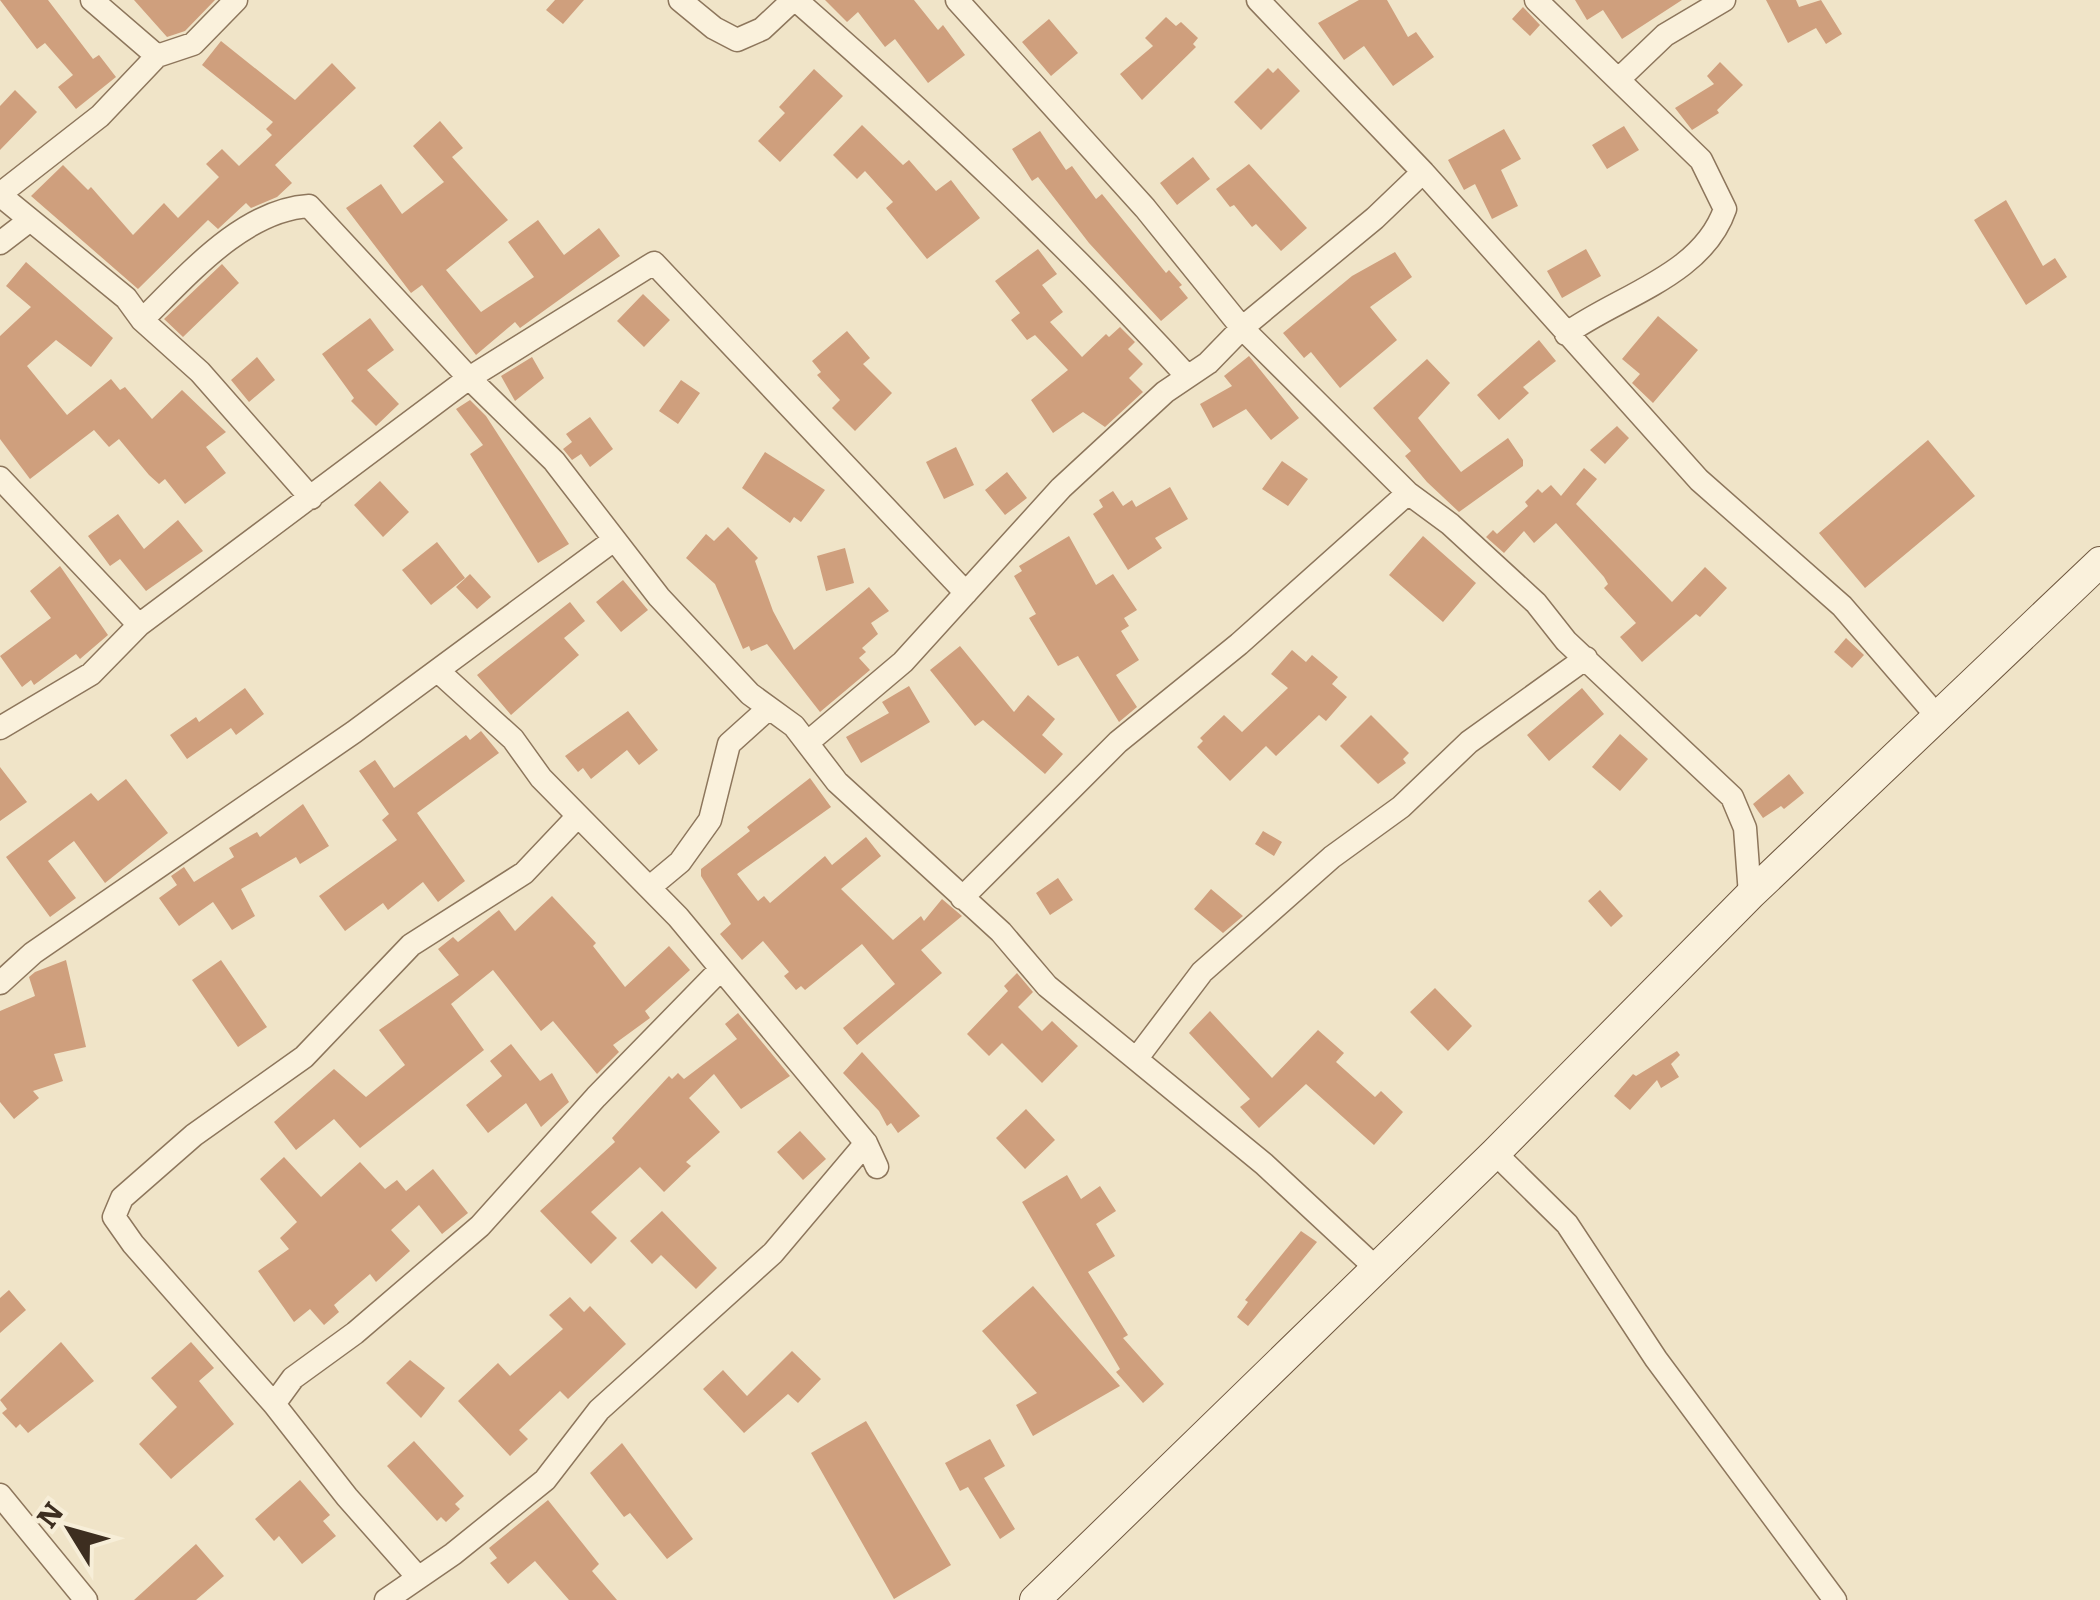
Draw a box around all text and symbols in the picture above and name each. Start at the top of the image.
north arrow [20,1480,120,1580]
text: N [25,1492,72,1536]

